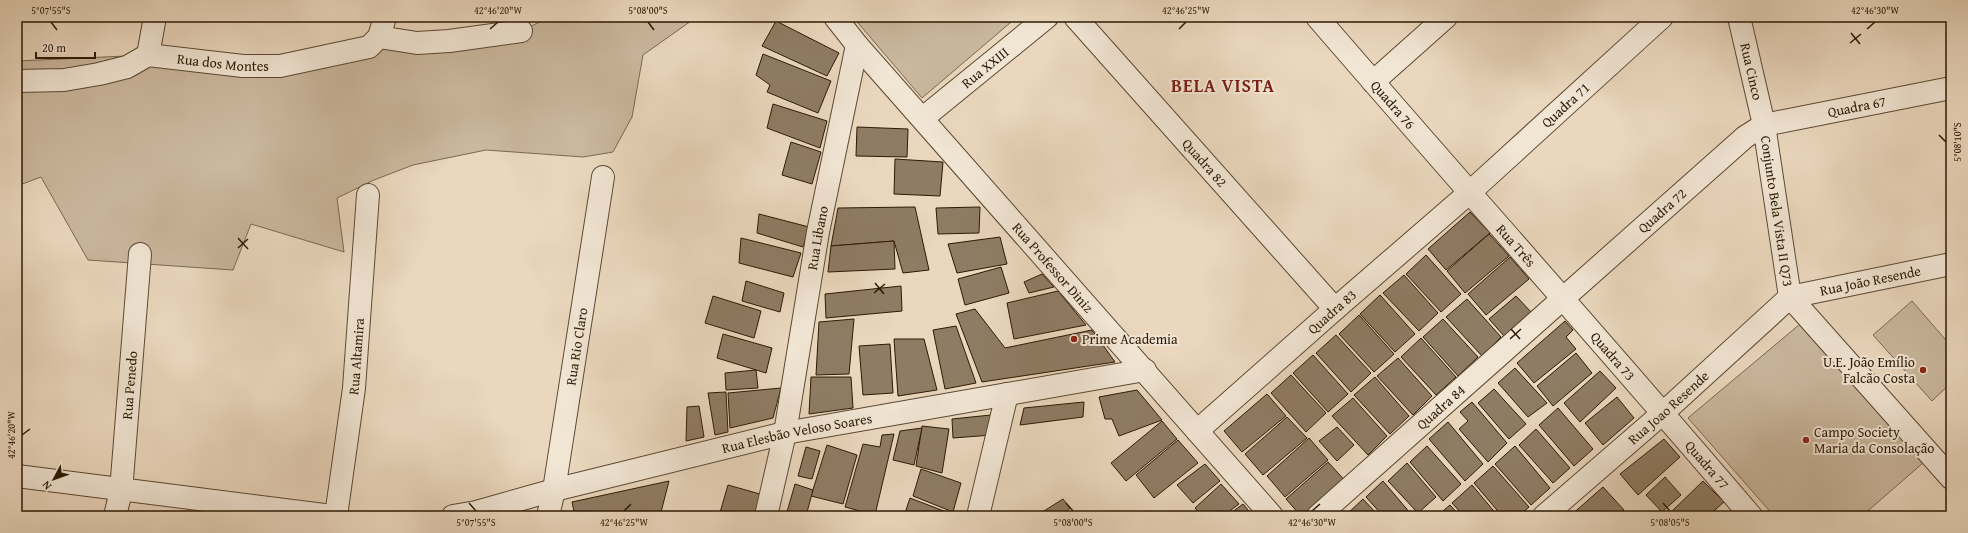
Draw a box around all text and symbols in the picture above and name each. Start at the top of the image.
text: 5°07'55"S [31,3,71,18]
text: 42°46'20"W [474,3,522,18]
text: 5°08'00"S [628,3,668,18]
text: 42°46'25"W [1162,3,1210,18]
text: 42°46'30"W [1851,3,1899,18]
scale bar [36,34,95,60]
text: 20 m [42,39,66,56]
street label: Rua Cinco [1735,41,1768,102]
street label: Rua XXIII [957,42,1013,93]
street label: Rua dos Montes [176,48,269,76]
district label: BELA VISTA [1171,72,1275,99]
street label: Quadra 76 [1366,76,1420,134]
street label: Quadra 71 [1537,78,1594,132]
street label: Quadra 67 [1826,91,1888,122]
text: 5°08'10"S [1950,122,1965,162]
street label: Quadra 82 [1178,134,1232,191]
street label: Conjunto Bela Vista II Q73 [1756,134,1798,288]
street label: Quadra 72 [1633,184,1691,238]
street label: Rua Libano [802,204,833,271]
street label: Rua Professor Diniz [1008,218,1098,317]
street label: Rua Três [1492,220,1541,271]
street label: Rua João Resende [1818,260,1923,301]
street label: Quadra 83 [1303,285,1361,339]
street label: Rua Rio Claro [561,306,592,387]
street label: Rua Altamira [343,317,369,396]
street label: Quadra 73 [1586,327,1640,385]
place label: Prime Academia [1082,329,1178,349]
marker: Prime Academia [1069,334,1079,344]
street label: Rua Penedo [117,350,142,420]
place label: U.E. João Emílio Falcão Costa [1823,352,1915,388]
marker: U.E. João Emílio Falcão Costa [1918,365,1928,375]
street label: Rua Joao Resende [1623,366,1714,449]
street label: Quadra 84 [1412,380,1470,434]
street label: Rua Elesbão Veloso Soares [720,408,873,458]
text: 42°46'20"W [4,411,19,459]
place label: Campo Society Maria da Consolação [1814,422,1935,458]
marker: Campo Society Maria da Consolação [1801,435,1811,445]
street label: Quadra 77 [1680,436,1734,494]
north arrow [34,459,74,499]
text: N [38,477,55,494]
text: 5°07'55"S [456,515,496,530]
text: 42°46'25"W [600,515,648,530]
text: 5°08'00"S [1053,515,1093,530]
text: 42°46'30"W [1288,515,1336,530]
text: 5°08'05"S [1650,515,1690,530]

